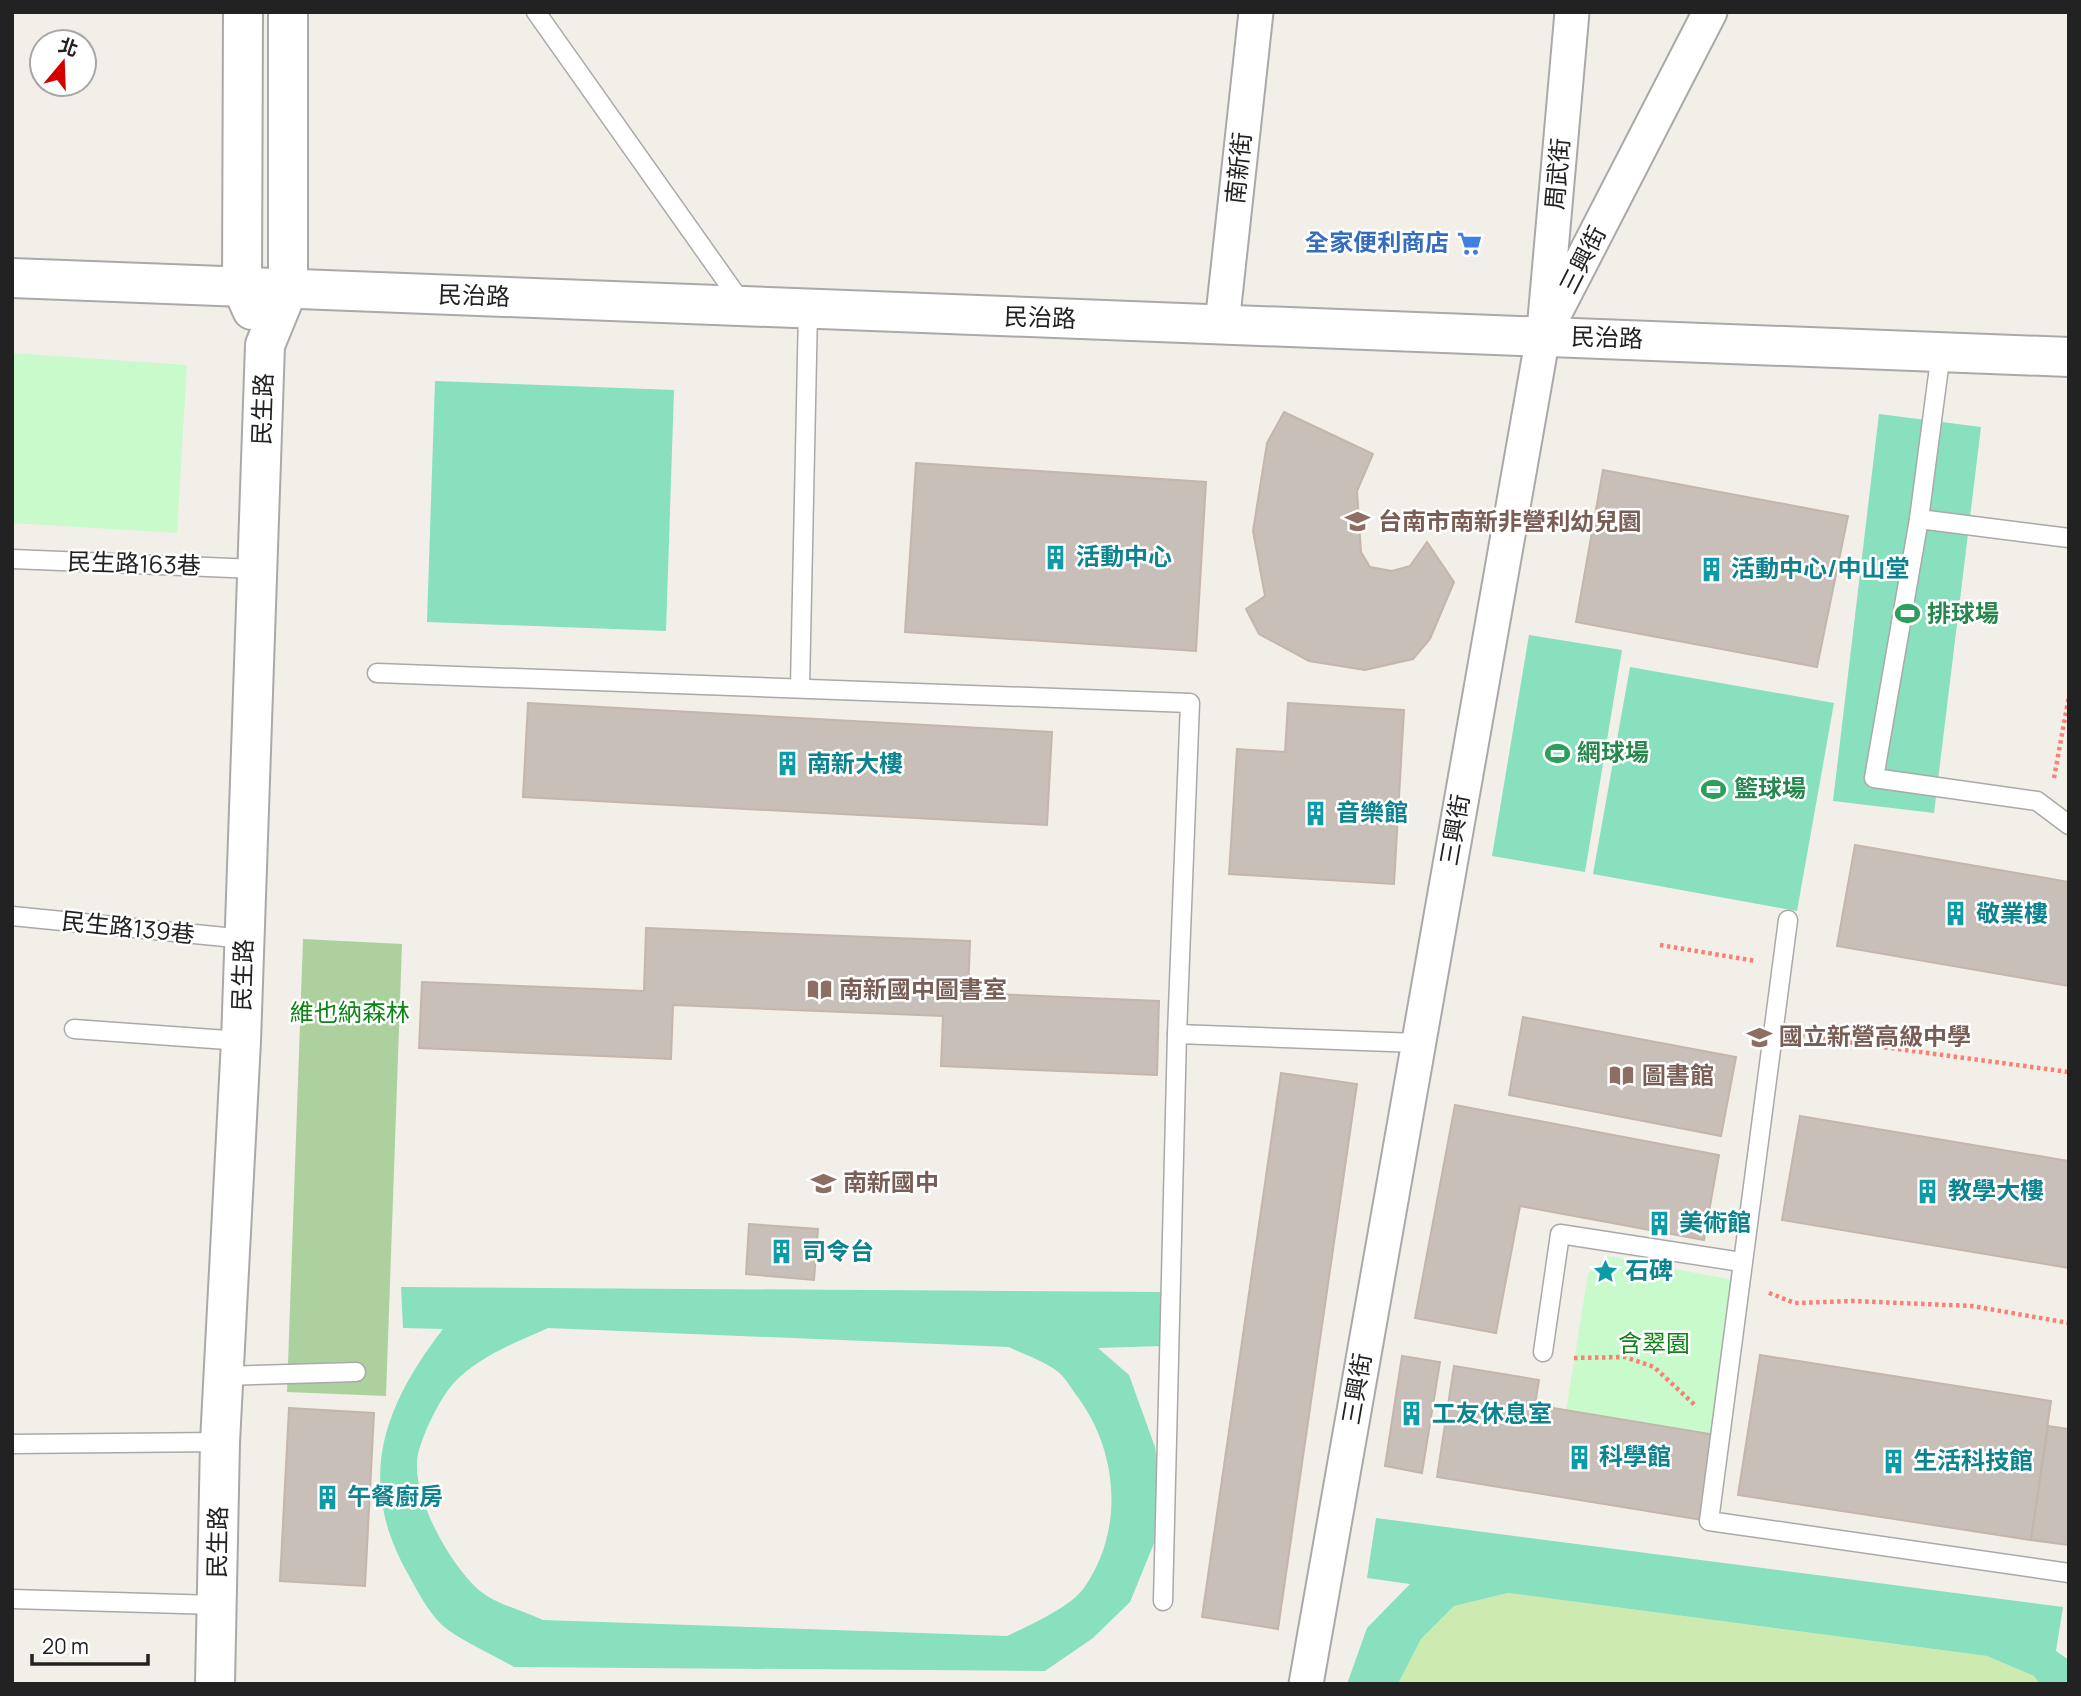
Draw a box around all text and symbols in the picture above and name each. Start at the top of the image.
north arrow [28,28,98,98]
text: 北 [55,32,82,62]
street label: 南新街 [1217,130,1258,205]
street label: 周武街 [1537,137,1576,211]
street label: 三興街 [1551,220,1613,299]
place label: 全家便利商店 [1305,225,1449,258]
supermarket icon: 全家便利商店 [1455,229,1483,257]
street label: 民治路 [437,277,511,312]
street label: 民治路 [1003,299,1077,334]
street label: 民治路 [1570,319,1644,354]
street label: 民生路 [244,372,279,446]
place label: 台南市南新非營利幼兒園 [1378,504,1642,537]
school or university icon: 台南市南新非營利幼兒園 [1344,508,1372,536]
place label: 活動中心 [1076,539,1172,572]
building icon: 活動中心 [1042,543,1070,571]
street label: 民生路163巷 [67,544,201,581]
place label: 活動中心/中山堂 [1731,551,1909,584]
building icon: 活動中心/中山堂 [1697,555,1725,583]
place label: 排球場 [1927,596,1999,629]
sports icon: 排球場 [1893,600,1921,628]
place label: 網球場 [1577,735,1649,768]
sports icon: 網球場 [1543,739,1571,767]
place label: 南新大樓 [807,746,903,779]
building icon: 南新大樓 [773,750,801,778]
place label: 籃球場 [1734,771,1806,804]
sports icon: 籃球場 [1700,775,1728,803]
street label: 三興街 [1431,791,1476,868]
place label: 音樂館 [1336,795,1408,828]
building icon: 音樂館 [1302,799,1330,827]
place label: 敬業樓 [1976,896,2048,929]
building icon: 敬業樓 [1942,900,1970,928]
street label: 民生路139巷 [60,903,196,950]
street label: 民生路 [224,938,259,1012]
place label: 南新國中圖書室 [839,972,1007,1005]
library icon: 南新國中圖書室 [805,976,833,1004]
park label: 維也納森林 [290,995,410,1028]
place label: 國立新營高級中學 [1779,1019,1971,1052]
school or university icon: 國立新營高級中學 [1745,1023,1773,1051]
place label: 圖書館 [1642,1058,1714,1091]
library icon: 圖書館 [1608,1062,1636,1090]
place label: 南新國中 [843,1165,939,1198]
school or university icon: 南新國中 [809,1169,837,1197]
place label: 教學大樓 [1948,1173,2044,1206]
building icon: 教學大樓 [1914,1177,1942,1205]
place label: 美術館 [1679,1205,1751,1238]
building icon: 美術館 [1645,1209,1673,1237]
place label: 司令台 [802,1234,874,1267]
building icon: 司令台 [768,1238,796,1266]
place label: 石碑 [1625,1253,1673,1286]
place icon: 石碑 [1591,1257,1619,1285]
park label: 含翠園 [1618,1326,1690,1359]
street label: 三興街 [1333,1350,1378,1427]
place label: 工友休息室 [1432,1396,1552,1429]
building icon: 工友休息室 [1398,1400,1426,1428]
place label: 科學館 [1599,1439,1671,1472]
building icon: 科學館 [1565,1443,1593,1471]
place label: 生活科技館 [1913,1443,2033,1476]
building icon: 生活科技館 [1879,1447,1907,1475]
place label: 午餐廚房 [347,1479,443,1512]
building icon: 午餐廚房 [313,1483,341,1511]
street label: 民生路 [199,1506,234,1578]
scale bar [32,1622,147,1666]
text: 20 m [42,1632,89,1660]

